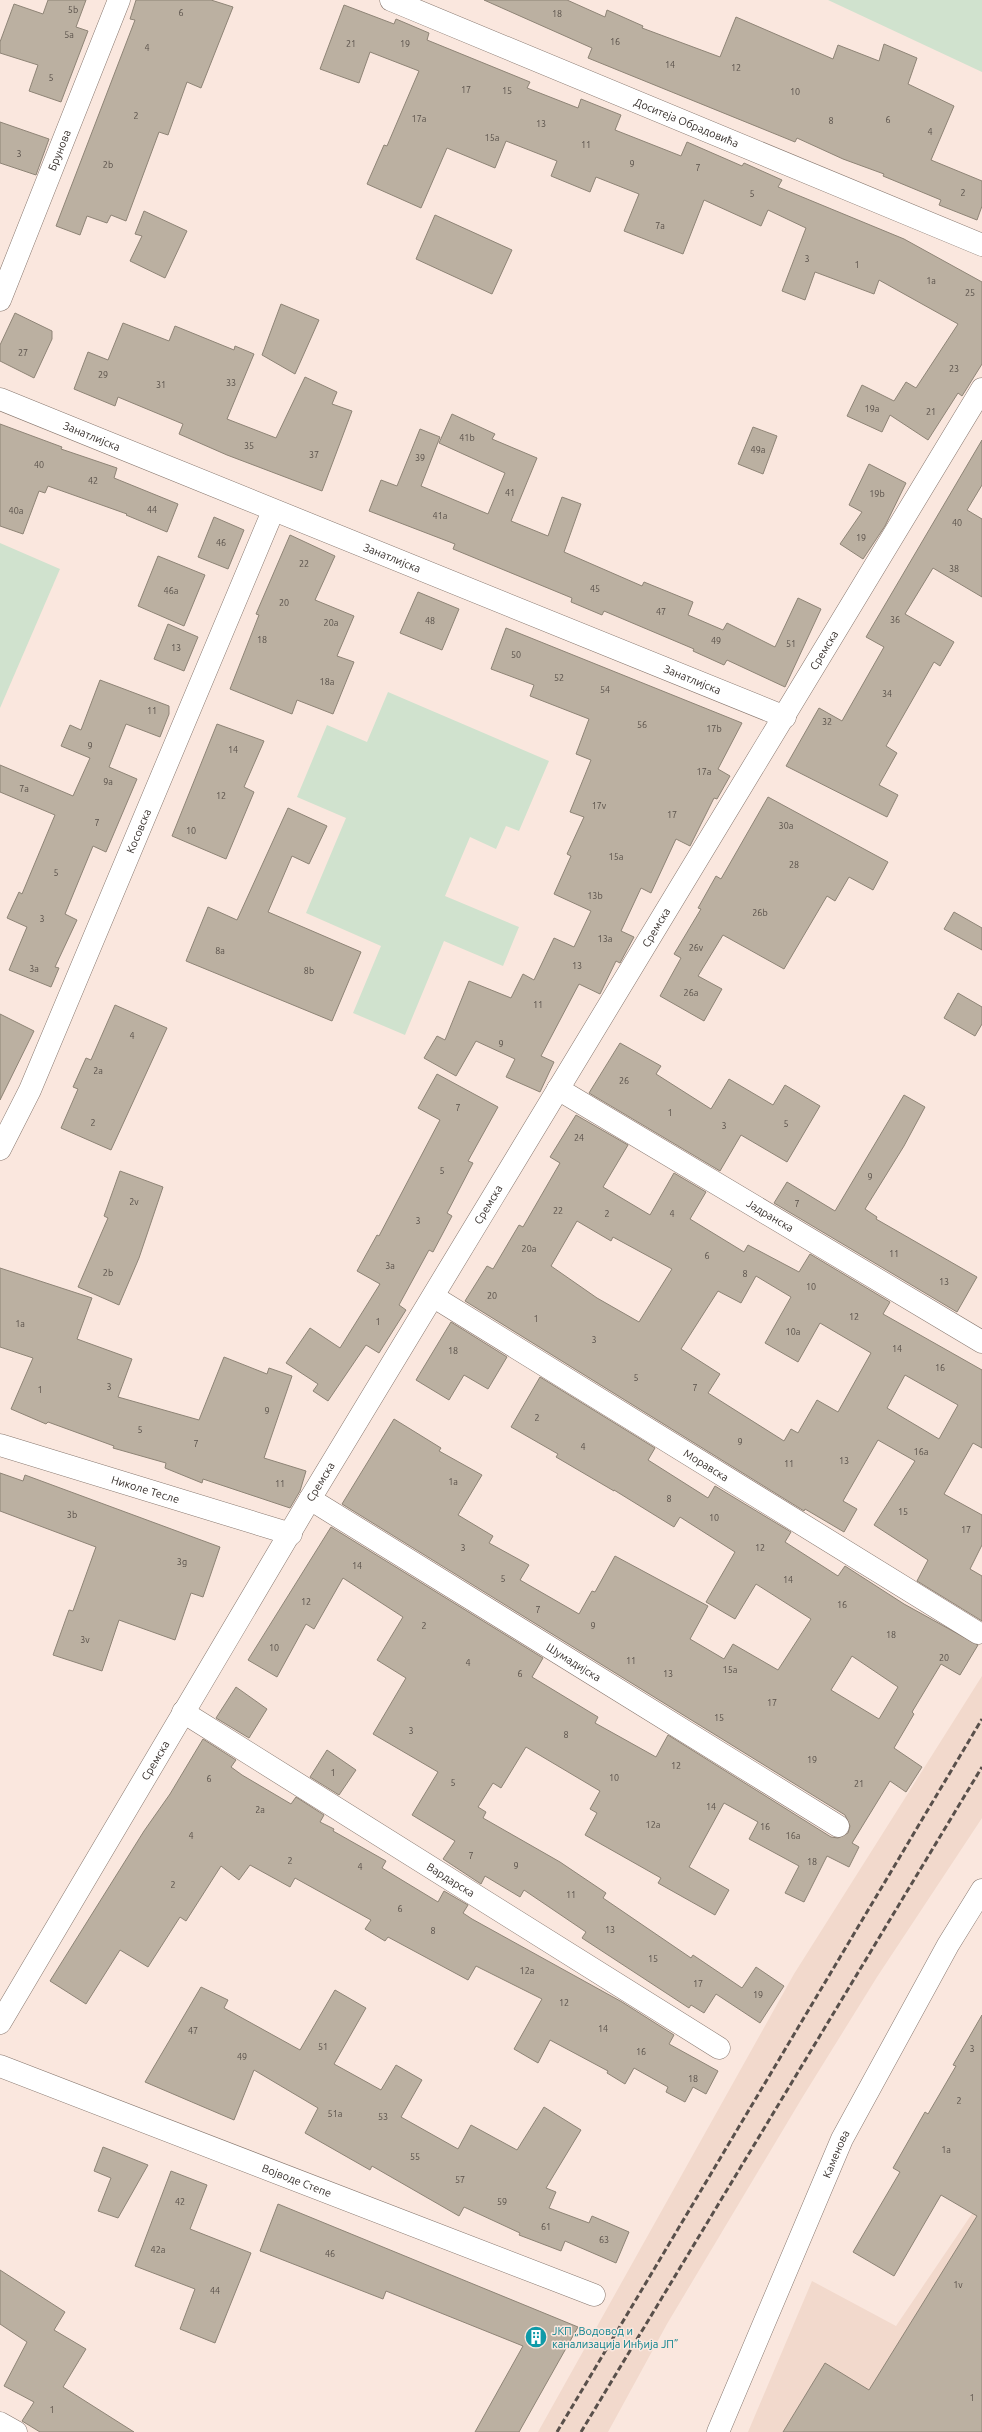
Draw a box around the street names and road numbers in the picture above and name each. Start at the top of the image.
street label: Доситеја Обрадовића [633,96,741,150]
street label: Брунова [46,128,73,173]
street label: Занатлијска [61,419,122,453]
street label: Занатлијска [362,541,422,575]
street label: Сремска [807,628,840,672]
street label: Занатлијска [662,663,723,696]
street label: Косовска [124,807,153,855]
street label: Сремска [640,906,672,949]
street label: Сремска [472,1183,505,1226]
street label: Јадранска [744,1197,796,1234]
street label: Моравска [682,1447,731,1484]
street label: Сремска [304,1460,337,1504]
street label: Николе Тесле [110,1473,181,1506]
street label: Шумадијска [544,1641,603,1684]
street label: Сремска [139,1739,172,1782]
street label: Вардарска [425,1860,477,1899]
street label: Каменова [820,2128,852,2180]
street label: Војводе Степе [260,2162,333,2199]

